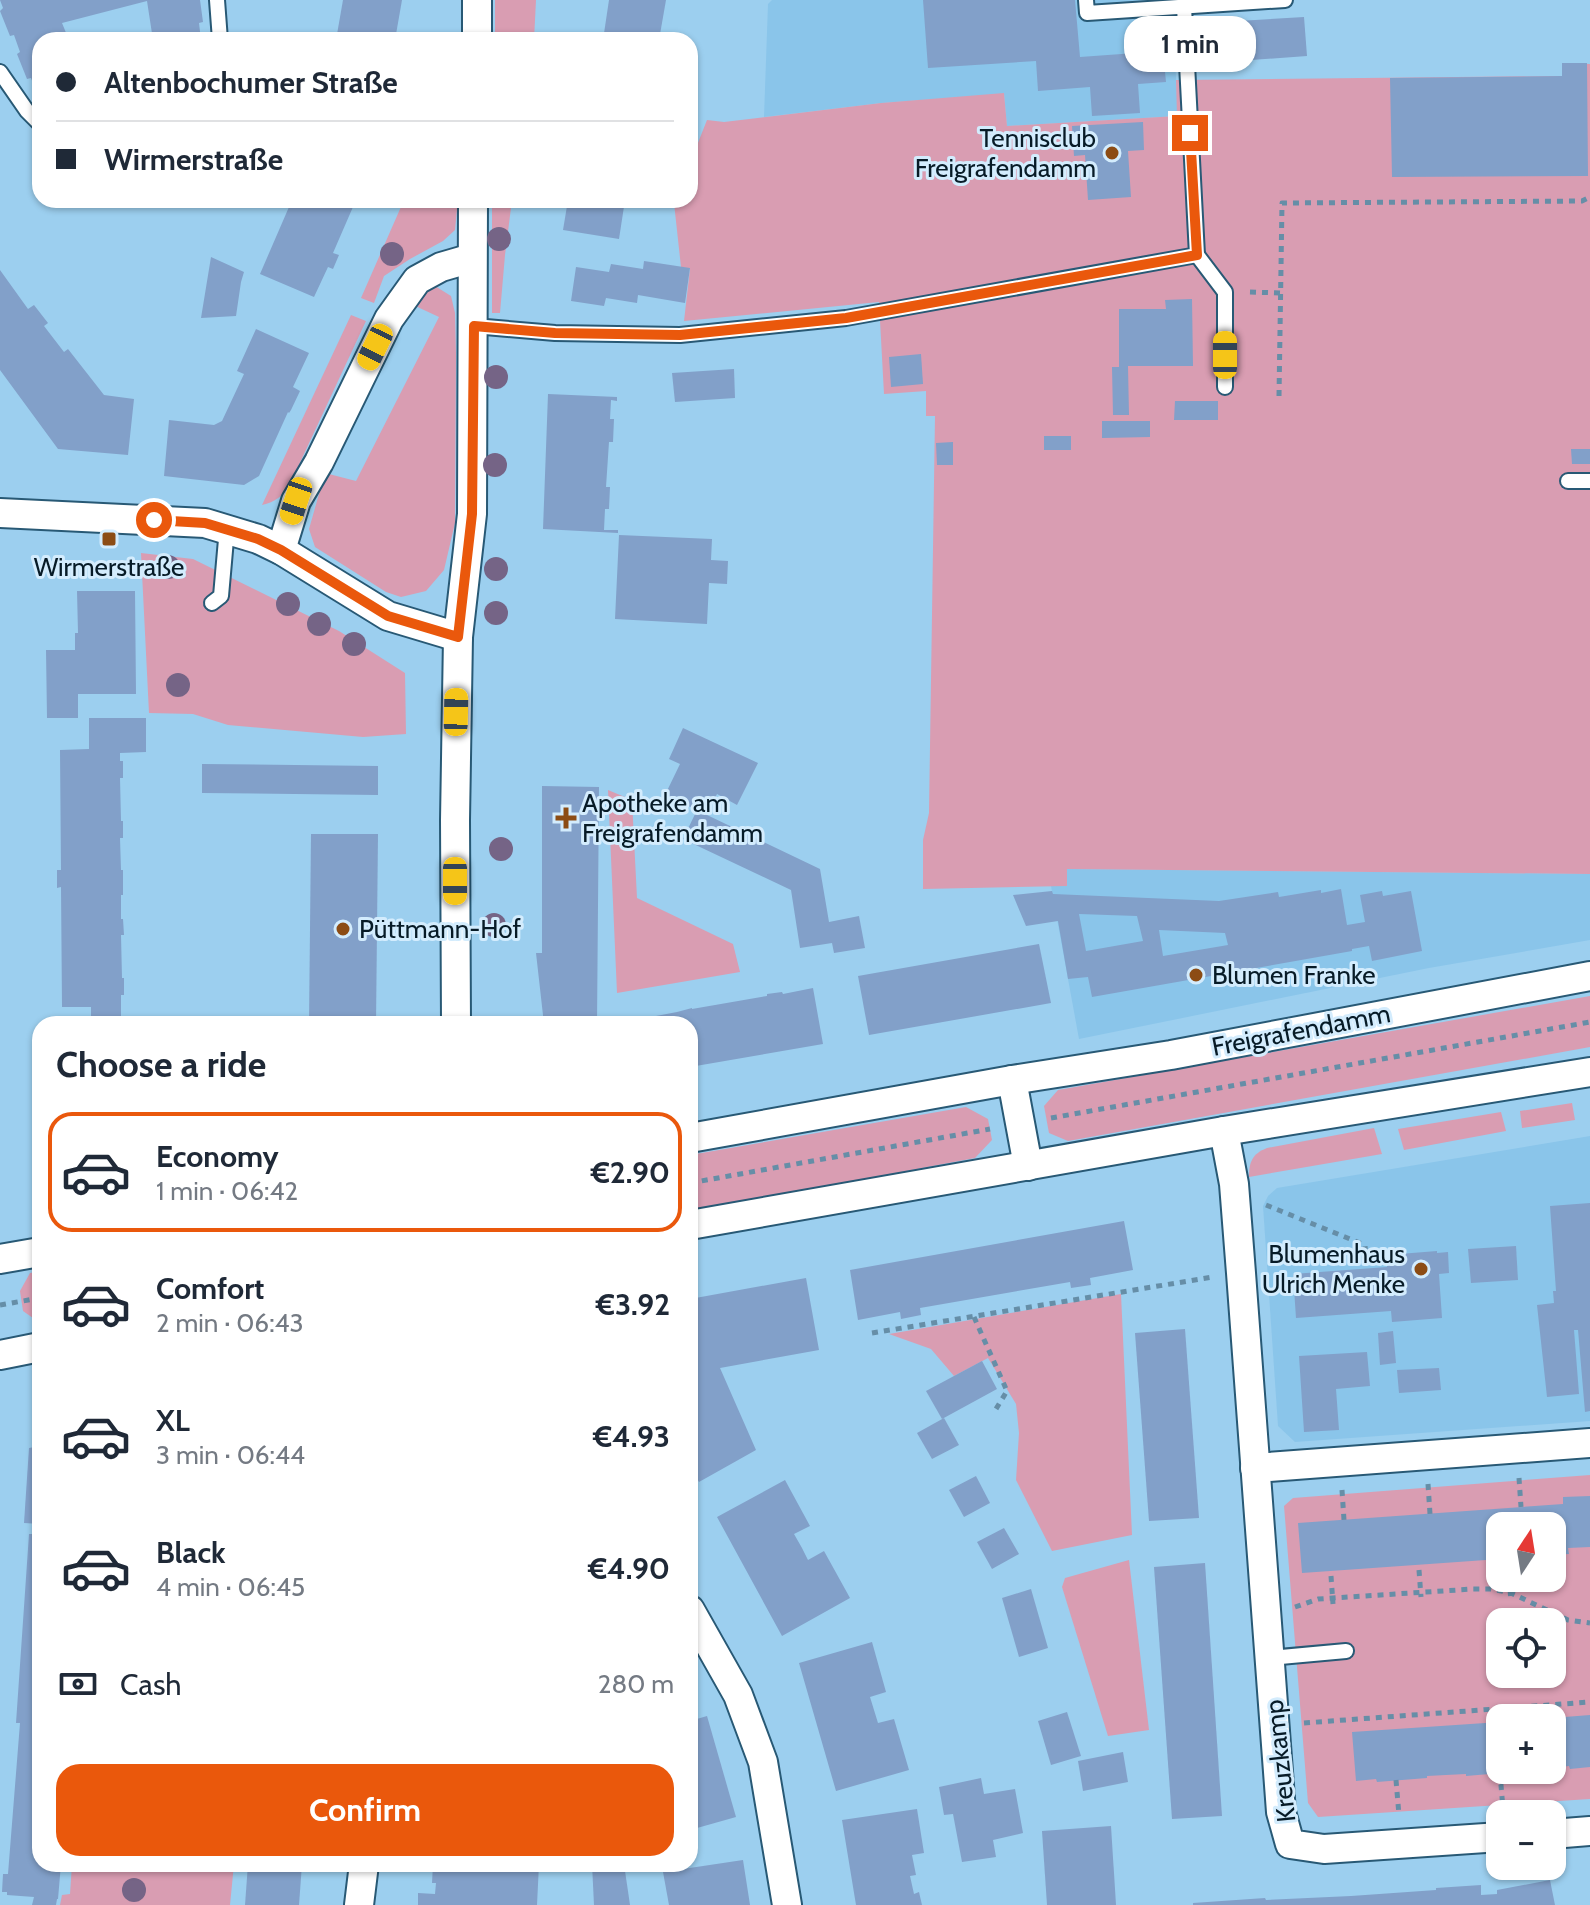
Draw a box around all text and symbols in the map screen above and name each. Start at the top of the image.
callout: 1 min [1124,17,1256,73]
text: 1 min [1161,28,1219,60]
text: Altenbochumer Straße [104,64,398,101]
route end [1172,115,1208,151]
place label: Tennisclub Freigrafendamm [915,122,1096,184]
text: Wirmerstraße [104,141,283,178]
marker: Tennisclub Freigrafendamm [1103,144,1121,162]
car [354,320,396,374]
car [1213,331,1237,379]
car [277,474,315,528]
route start [136,502,172,538]
marker: Wirmerstraße [100,530,118,548]
place label: Wirmerstraße [34,551,184,583]
car [444,688,468,736]
place label: Apotheke am Freigrafendamm [582,787,763,849]
marker: Apotheke am Freigrafendamm [557,809,575,827]
car [443,857,467,905]
place label: Püttmann-Hof [359,913,521,945]
marker: Püttmann-Hof [334,920,352,938]
place label: Blumen Franke [1212,959,1376,991]
marker: Blumen Franke [1187,966,1205,984]
street label: Freigrafendamm [1209,997,1393,1063]
text: Choose a ride [56,1042,266,1086]
icon: car [60,1136,132,1208]
text: Economy [156,1138,279,1175]
text: €2.90 [591,1154,670,1191]
text: 1 min · 06:42 [156,1175,298,1207]
place label: Blumenhaus Ulrich Menke [1262,1238,1405,1300]
marker: Blumenhaus Ulrich Menke [1412,1260,1430,1278]
icon: car [60,1268,132,1340]
text: Comfort [156,1270,264,1307]
text: €3.92 [596,1286,670,1323]
text: 2 min · 06:43 [156,1307,304,1339]
icon: car [60,1400,132,1472]
text: XL [156,1402,190,1439]
text: €4.93 [593,1418,670,1455]
text: 3 min · 06:44 [156,1439,305,1471]
north arrow [1486,1512,1566,1592]
map controls [1486,1512,1566,1880]
icon: car [60,1532,132,1604]
text: Black [156,1534,226,1571]
text: €4.90 [588,1550,670,1587]
text: 4 min · 06:45 [156,1571,305,1603]
button: locate [1486,1608,1566,1688]
icon: cash [56,1662,100,1706]
text: Cash [120,1666,182,1703]
text: 280 m [598,1668,674,1700]
street label: Kreuzkamp [1258,1698,1302,1824]
button: + [1486,1704,1566,1784]
button: Confirm [56,1764,674,1856]
button: − [1486,1800,1566,1880]

